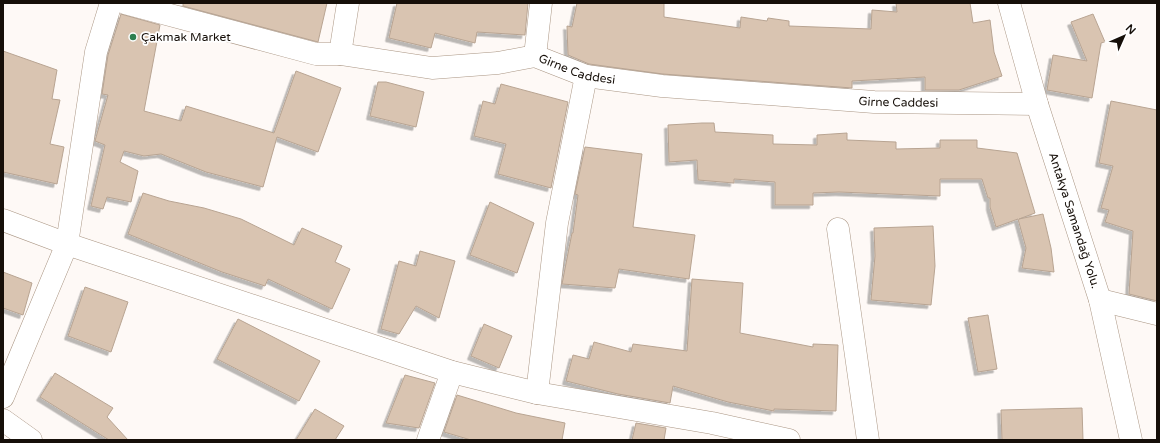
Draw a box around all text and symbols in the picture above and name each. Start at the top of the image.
north arrow [1104,16,1144,56]
text: N [1123,22,1138,37]
place label: Çakmak Market [141,30,231,44]
marker: Çakmak Market [128,32,138,42]
street label: Girne Caddesi [537,51,616,87]
street label: Girne Caddesi [858,94,938,110]
street label: Antakya Samandağ Yolu. [1046,151,1103,290]

